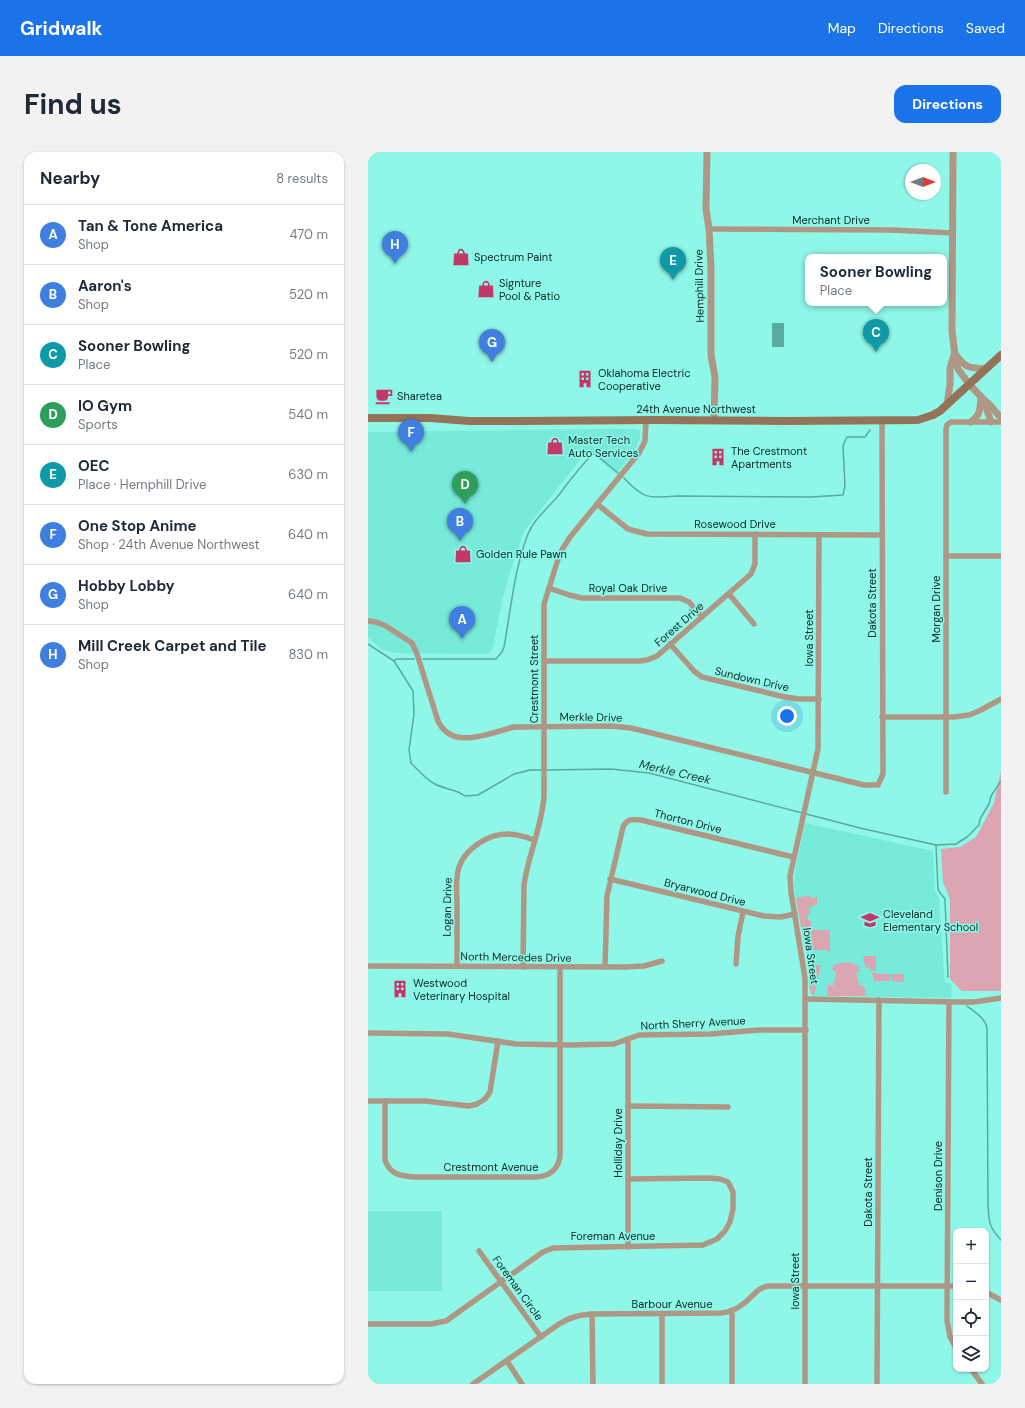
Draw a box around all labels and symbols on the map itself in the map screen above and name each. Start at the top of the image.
north arrow [905,164,941,200]
street label: Merchant Drive [792,213,870,227]
pin: H [382,231,408,264]
shop icon: Spectrum Paint [451,247,471,267]
pin: E [660,247,686,280]
street label: Hemphill Drive [691,249,707,323]
place label: Spectrum Paint [474,250,552,264]
place label: Signture Pool & Patio [499,276,560,303]
shop icon: Signture Pool & Patio [476,279,496,299]
pin: C [863,319,889,352]
pin: G [479,329,505,362]
place label: Oklahoma Electric Cooperative [598,366,690,393]
building icon: Oklahoma Electric Cooperative [575,369,595,389]
cafe icon: Sharetea [374,386,394,406]
place label: Sharetea [397,389,442,403]
street label: 24th Avenue Northwest [636,402,756,416]
pin: F [398,419,424,452]
place label: Master Tech Auto Services [568,433,638,460]
shop icon: Master Tech Auto Services [545,436,565,456]
place label: The Crestmont Apartments [731,444,807,471]
building icon: The Crestmont Apartments [708,447,728,467]
pin: D [452,471,478,504]
pin: B [447,508,473,541]
street label: Rosewood Drive [694,517,776,531]
shop icon: Golden Rule Pawn [453,544,473,564]
place label: Golden Rule Pawn [476,547,567,561]
street label: Dakota Street [865,568,879,638]
street label: Morgan Drive [929,575,943,643]
street label: Royal Oak Drive [589,581,667,595]
street label: Forest Drive [651,599,707,649]
pin: A [449,606,475,639]
street label: Iowa Street [802,609,816,667]
street label: Crestmont Street [527,635,541,723]
street label: Sundown Drive [713,664,791,694]
your location [777,706,797,726]
street label: Merkle Drive [559,709,623,725]
water label: Merkle Creek [638,756,713,788]
street label: Thorton Drive [653,806,723,836]
street label: Bryarwood Drive [663,875,747,909]
street label: Logan Drive [439,877,455,937]
place label: Cleveland Elementary School [883,907,978,934]
school or university icon: Cleveland Elementary School [860,910,880,930]
street label: Iowa Street [800,927,822,985]
street label: North Mercedes Drive [460,949,572,965]
place label: Westwood Veterinary Hospital [413,976,510,1003]
building icon: Westwood Veterinary Hospital [390,979,410,999]
street label: North Sherry Avenue [640,1013,746,1033]
street label: Holliday Drive [611,1108,625,1178]
street label: Denison Drive [931,1141,945,1211]
street label: Dakota Street [861,1157,875,1227]
street label: Crestmont Avenue [444,1160,538,1174]
street label: Foreman Avenue [571,1229,655,1243]
street label: Iowa Street [788,1252,802,1310]
street label: Foreman Circle [490,1253,546,1323]
street label: Barbour Avenue [632,1297,712,1311]

